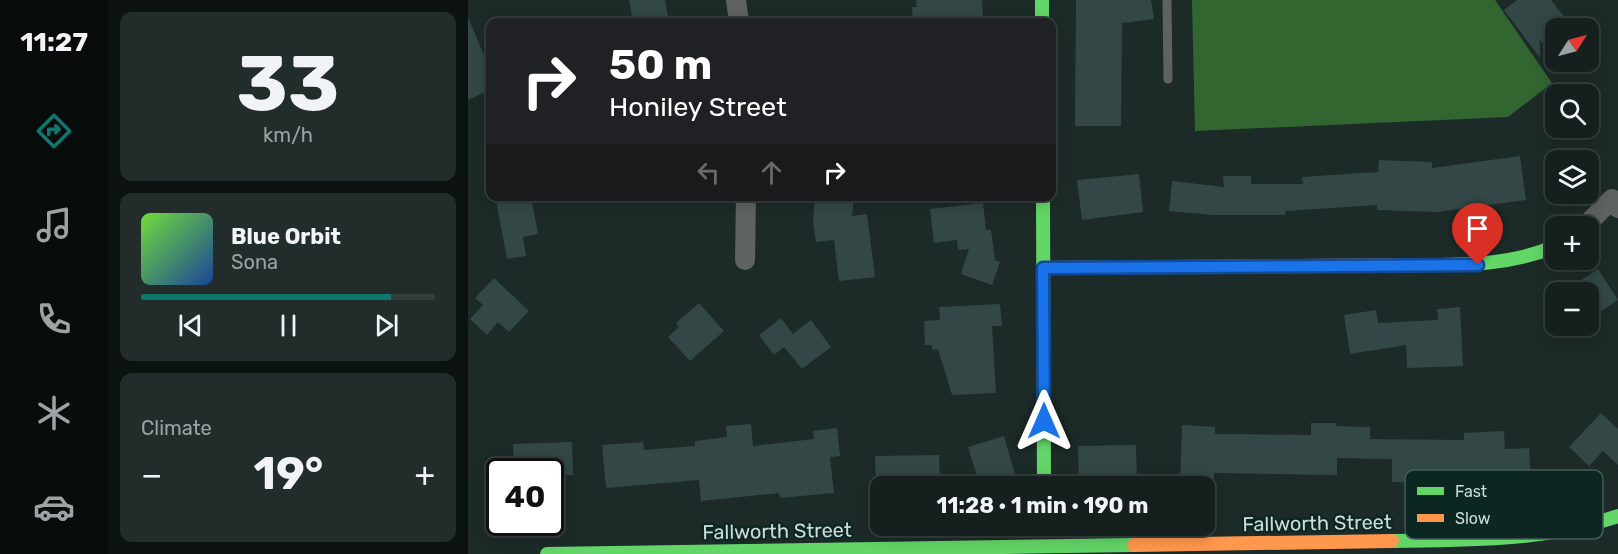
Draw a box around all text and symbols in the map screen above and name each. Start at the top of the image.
north arrow [1545,18,1599,72]
map controls [1545,18,1599,336]
text: 11:27 [20,26,88,58]
text: 33 [237,37,339,130]
text: 50 m [609,40,712,90]
icon: right [510,42,588,120]
button: search [1545,84,1599,138]
text: Honiley Street [609,91,787,123]
icon: directions [33,110,75,152]
text: km/h [263,123,313,147]
button: layers [1545,150,1599,204]
icon: left [692,156,725,189]
icon: ahead [755,156,788,189]
icon: right [818,156,851,189]
pin [1452,203,1503,265]
icon: music [33,204,75,246]
icon: arrive [1461,212,1494,245]
button: + [1545,216,1599,270]
text: Blue Orbit [231,223,341,250]
text: Sona [231,250,278,274]
button: − [1545,282,1599,336]
icon: phone [33,298,75,340]
icon: previous [174,309,207,342]
icon: pause [272,309,305,342]
icon: next [370,309,403,342]
position arrow [1012,389,1076,453]
icon: climate [33,392,75,434]
text: Climate [141,416,212,440]
text: 19° [254,447,323,500]
text: − [141,455,162,494]
text: + [414,455,435,494]
speed limit sign: 40 [486,458,564,536]
legend [1405,470,1603,539]
text: Fast [1455,482,1487,501]
icon: car [33,486,75,528]
text: 11:28 · 1 min · 190 m [937,492,1148,519]
text: Slow [1455,509,1491,528]
street label: Fallworth Street [1242,510,1392,536]
street label: Fallworth Street [702,518,852,544]

